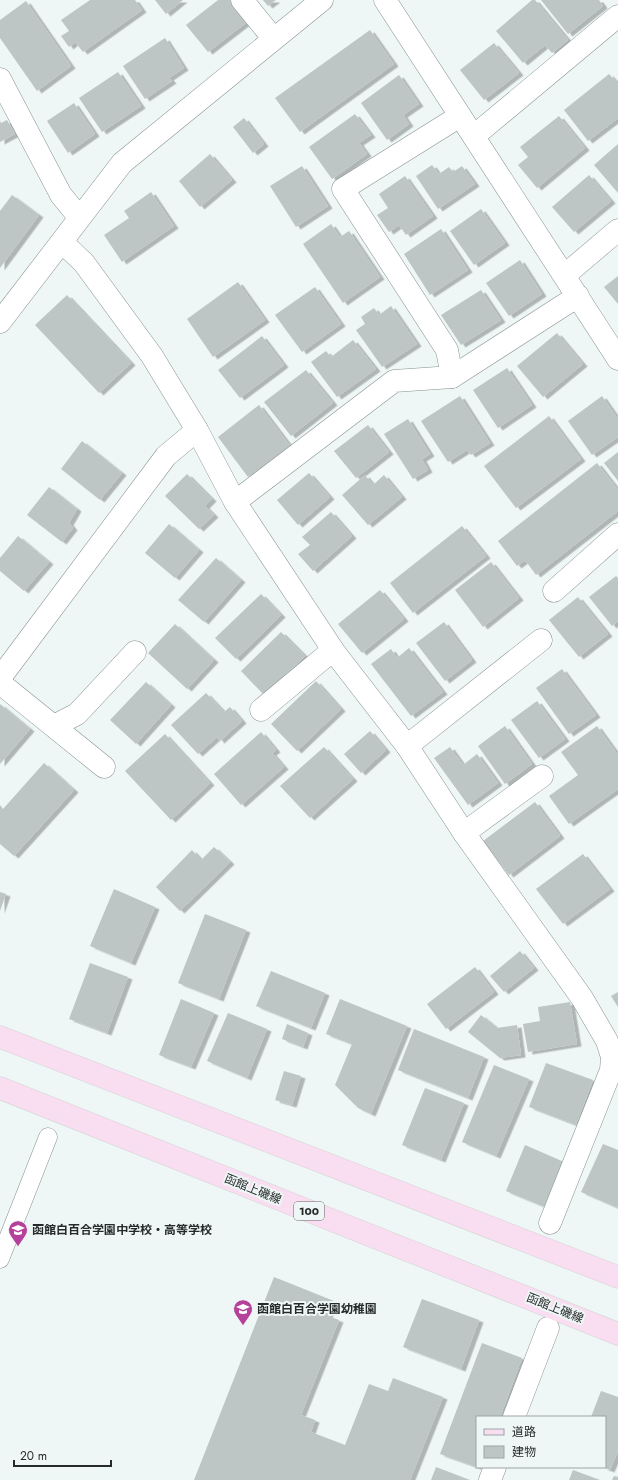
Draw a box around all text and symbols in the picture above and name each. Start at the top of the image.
street label: 函館上磯線 [222,1169,284,1209]
road number: 100 [294,1202,324,1220]
school or university icon: 函館白百合学園中学校・高等学校 [7,1219,29,1247]
place label: 函館白百合学園中学校・高等学校 [32,1221,212,1239]
street label: 函館上磯線 [524,1288,586,1328]
school or university icon: 函館白百合学園幼稚園 [232,1298,254,1326]
place label: 函館白百合学園幼稚園 [257,1300,377,1318]
legend [476,1416,606,1468]
text: 道路 [512,1423,536,1441]
scale bar [14,1442,111,1468]
text: 建物 [512,1443,536,1461]
text: 20 m [20,1447,47,1465]

